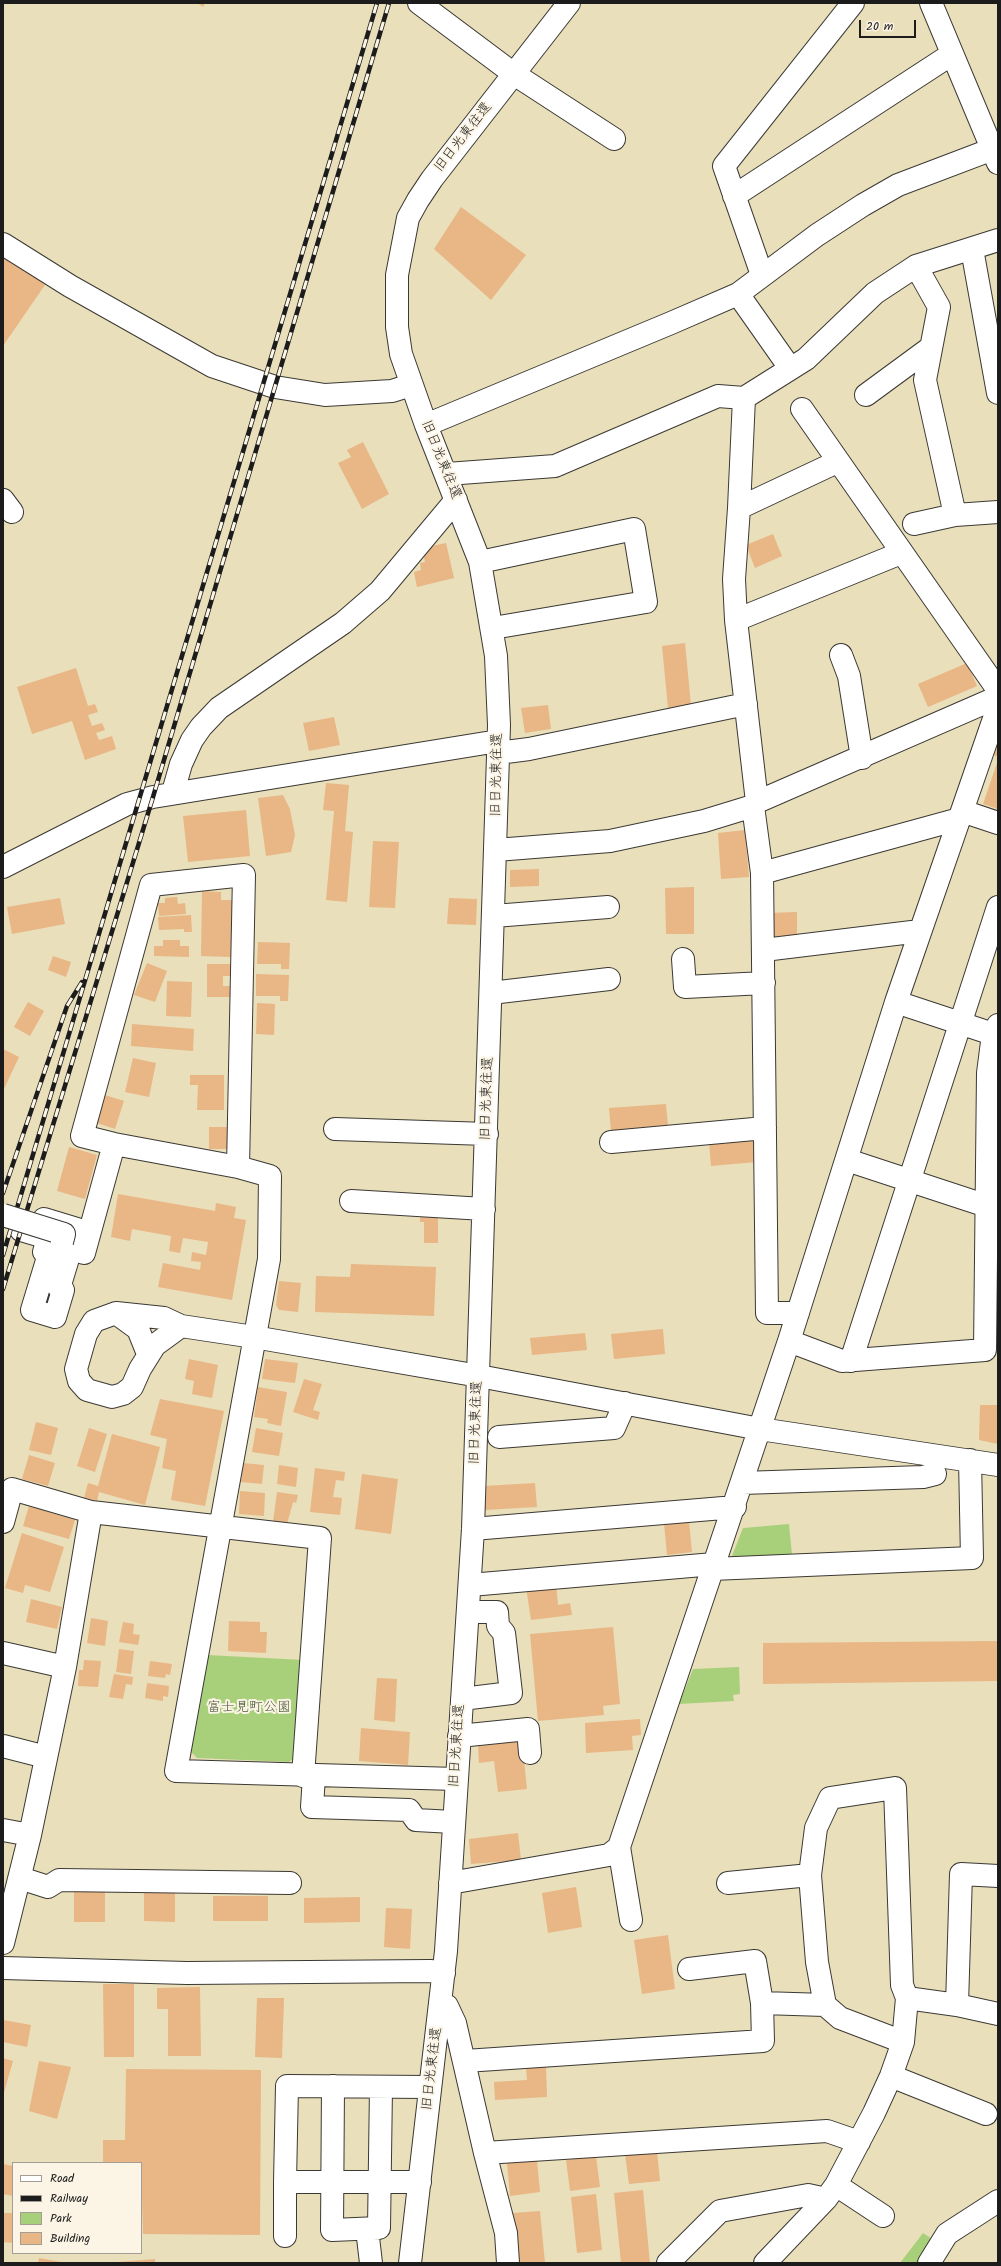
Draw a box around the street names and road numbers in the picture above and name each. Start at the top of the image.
street label: 旧日光東往還 [432,100,496,176]
street label: 旧日光東往還 [416,418,464,502]
street label: 旧日光東往還 [489,733,507,817]
street label: 旧日光東往還 [478,1057,498,1141]
street label: 旧日光東往還 [467,1381,487,1465]
street label: 旧日光東往還 [447,1704,469,1788]
street label: 旧日光東往還 [420,2026,446,2112]

